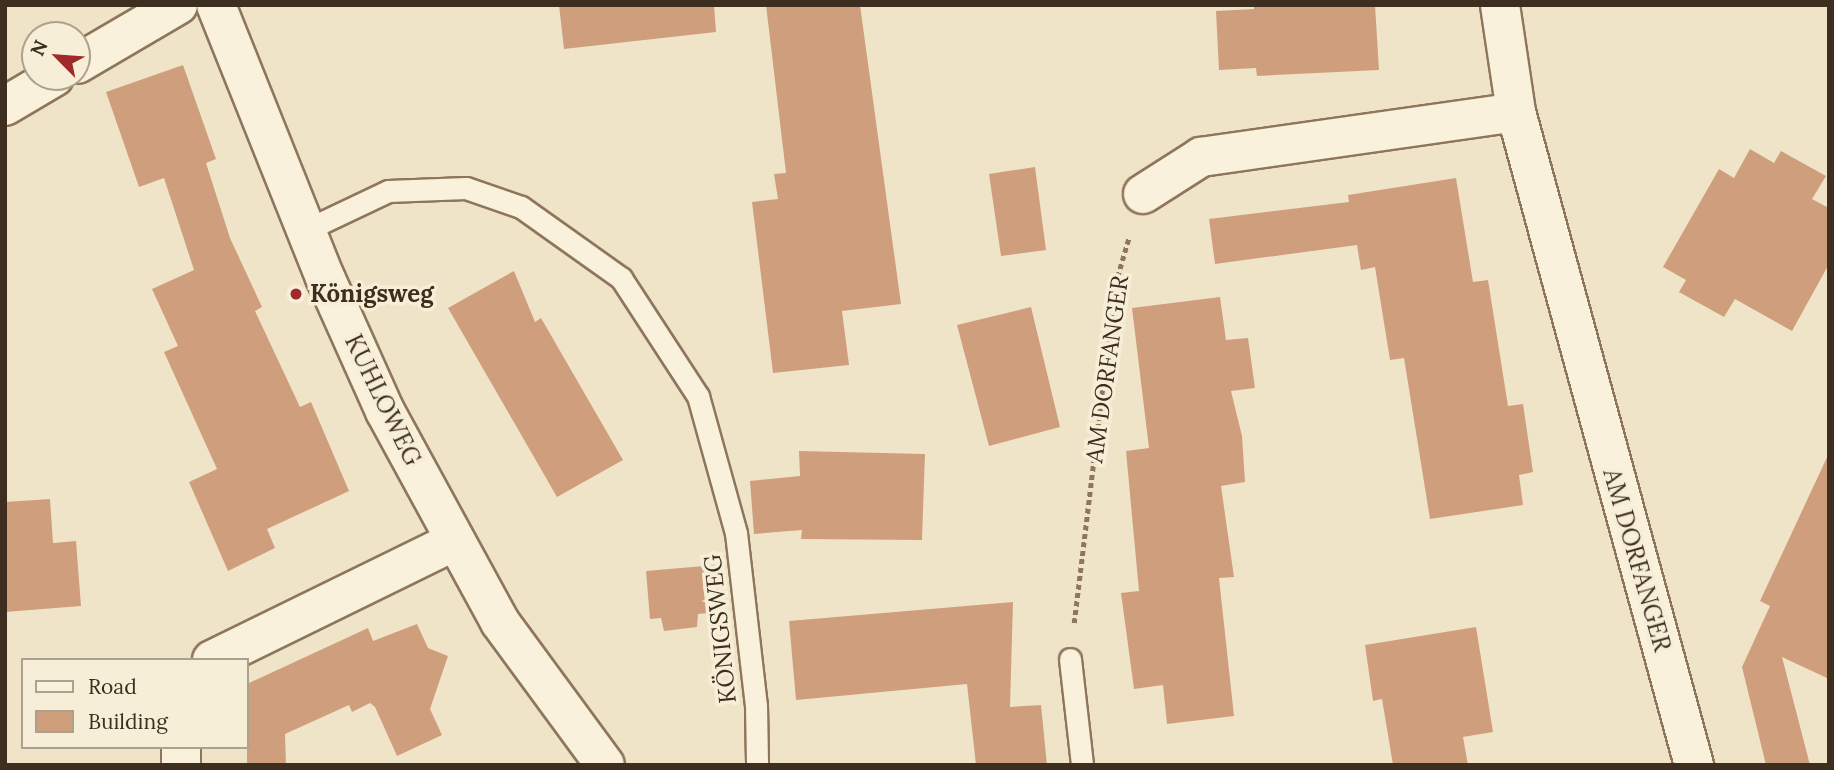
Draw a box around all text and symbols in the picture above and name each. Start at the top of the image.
north arrow [21,21,91,91]
text: N [25,36,53,60]
street label: AM DORFANGER [1080,273,1134,465]
place label: Königsweg [310,280,434,308]
marker: Königsweg [288,286,304,302]
street label: KUHLOWEG [339,330,427,470]
street label: AM DORFANGER [1597,465,1677,655]
street label: KÖNIGSWEG [698,553,742,705]
legend [21,658,248,749]
text: Road [88,673,137,700]
text: Building [88,708,168,735]

